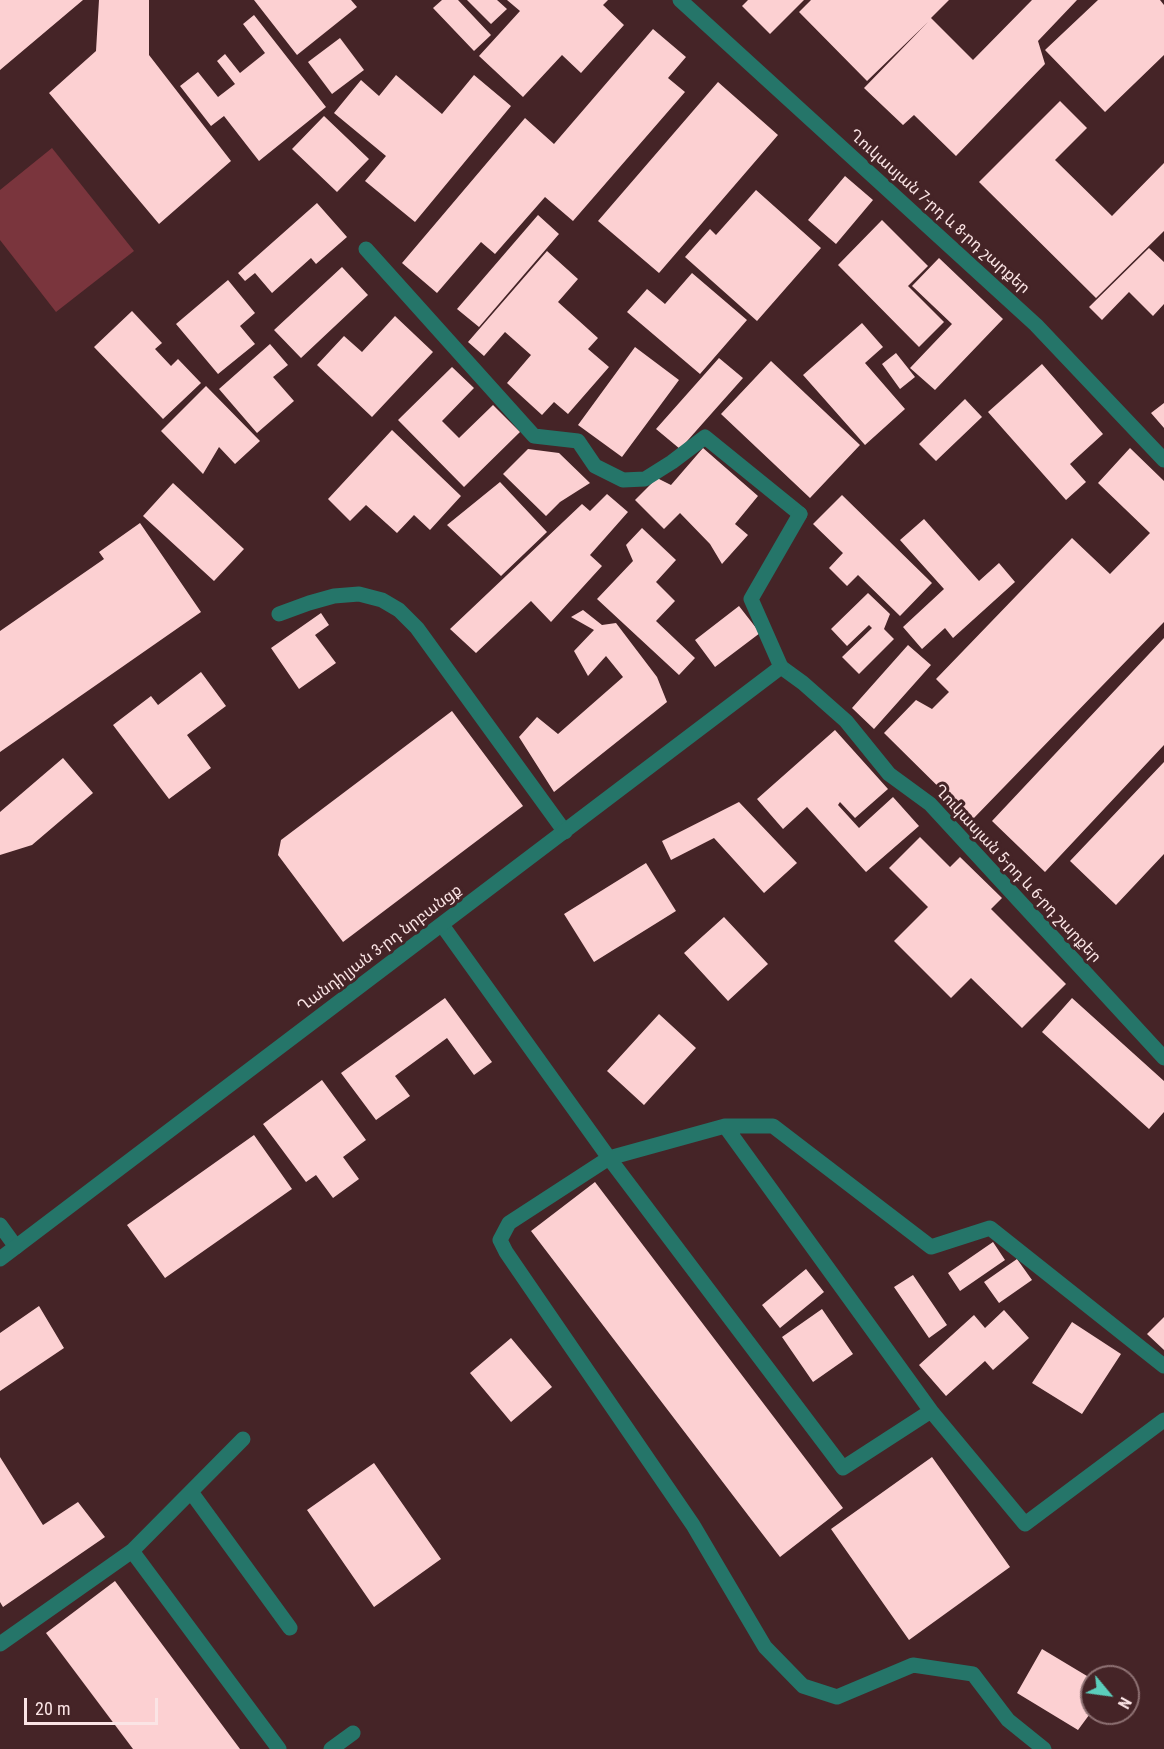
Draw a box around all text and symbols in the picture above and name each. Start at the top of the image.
street label: Ղուկասյան 7-րդ և 8-րդ շարքեր [845,126,1033,298]
street label: Ղուկասյան 5-րդ և 6-րդ շարքեր [929,781,1105,967]
street label: Ղանդիլյան 3-րդ նրբանցք [294,881,466,1017]
north arrow [1080,1665,1140,1725]
scale bar [27,1686,160,1724]
text: N [1114,1694,1135,1712]
text: 20 m [35,1698,70,1719]

